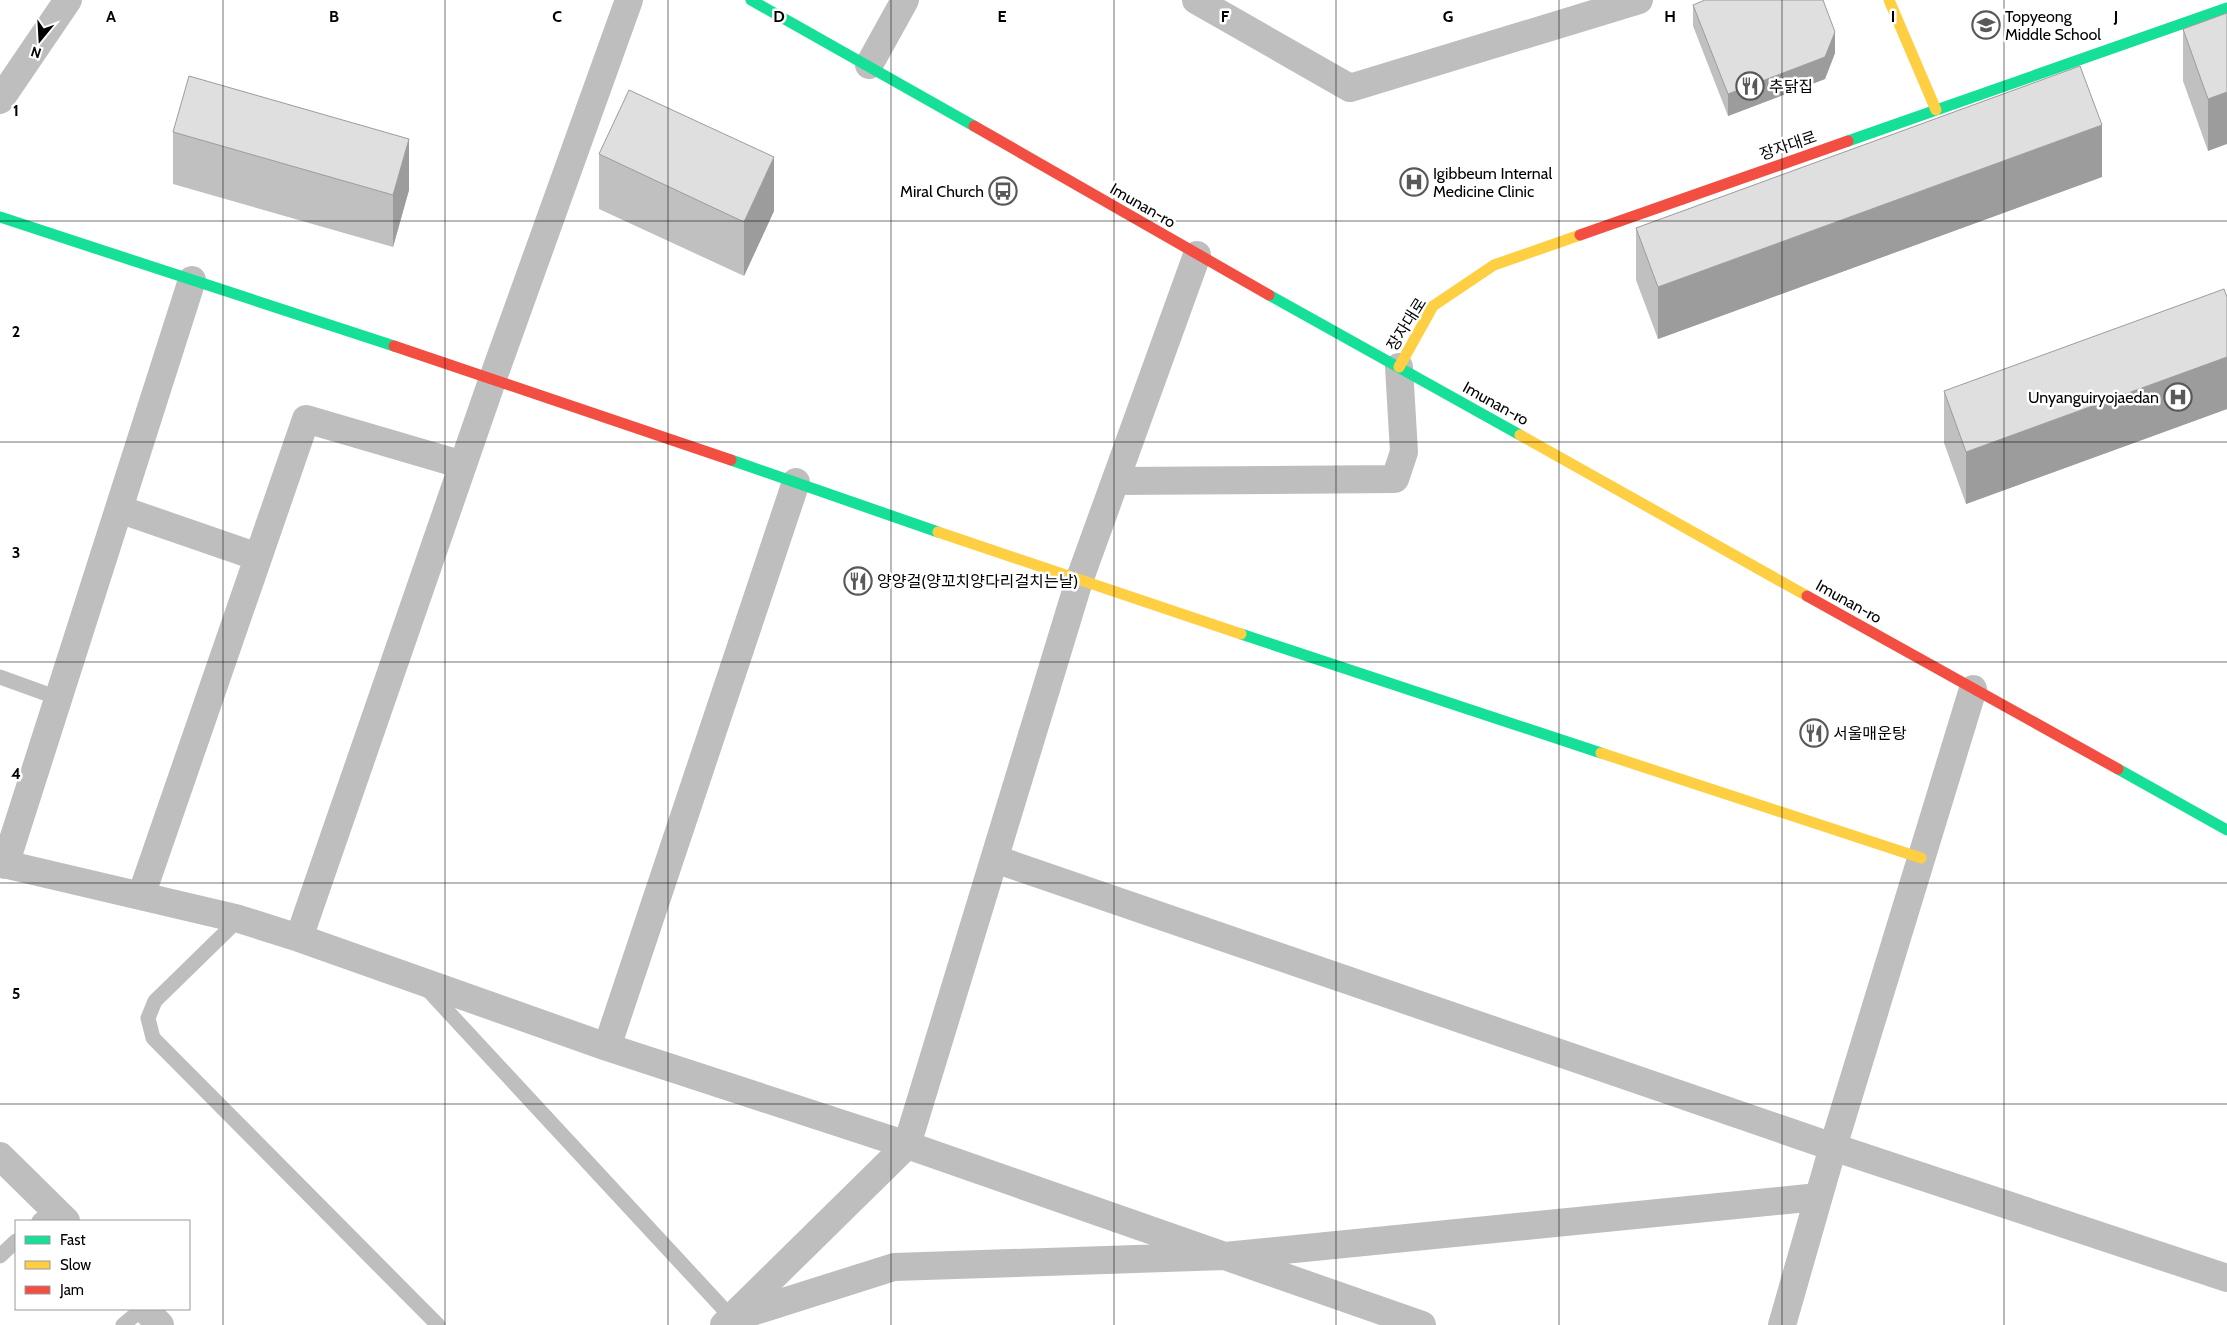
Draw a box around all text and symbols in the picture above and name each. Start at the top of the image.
text: A [106,7,116,26]
text: B [329,7,339,26]
text: C [552,7,562,26]
text: D [773,7,785,26]
text: E [997,7,1007,26]
text: F [1221,7,1230,26]
text: G [1443,7,1453,26]
text: H [1664,7,1676,26]
text: I [1891,7,1895,26]
place label: Topyeong Middle School [2005,7,2101,44]
text: J [2113,7,2118,26]
school or university icon: Topyeong Middle School [1971,10,2001,40]
north arrow [15,15,65,65]
text: N [28,42,43,62]
restaurant icon: 추닭집 [1735,71,1765,101]
place label: 추닭집 [1769,77,1813,96]
text: 1 [13,101,19,120]
street label: 장자대로 [1757,127,1819,164]
place label: Igibbeum Internal Medicine Clinic [1433,164,1552,201]
hospital icon: Igibbeum Internal Medicine Clinic [1399,167,1429,197]
bus stop icon: Miral Church [988,176,1018,206]
street label: Imunan-ro [1107,179,1179,232]
place label: Miral Church [900,182,984,201]
street label: 장자대로 [1383,294,1430,354]
text: 2 [12,322,20,341]
street label: Imunan-ro [1460,378,1532,429]
hospital icon: Unyanguiryojaedan [2163,382,2193,412]
place label: Unyanguiryojaedan [2028,388,2159,407]
text: 3 [12,543,20,562]
restaurant icon: 양양걸(양꼬치양다리걸치는날) [843,566,873,596]
place label: 양양걸(양꼬치양다리걸치는날) [877,572,1078,591]
street label: Imunan-ro [1813,576,1885,627]
restaurant icon: 서울매운탕 [1799,718,1829,748]
place label: 서울매운탕 [1833,724,1907,743]
text: 4 [11,764,21,783]
text: 5 [12,984,20,1003]
legend [15,1220,190,1310]
text: Fast [60,1231,85,1249]
text: Slow [60,1256,91,1274]
text: Jam [59,1281,84,1299]

